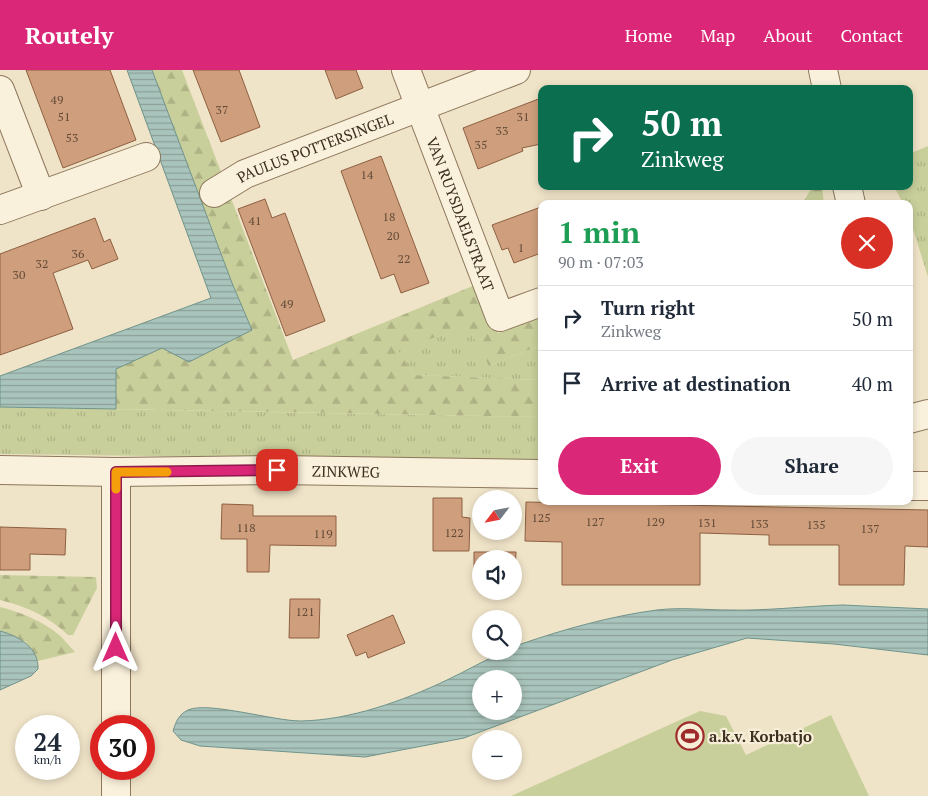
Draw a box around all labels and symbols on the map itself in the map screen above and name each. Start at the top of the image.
house number: 49 [51,92,63,107]
house number: 37 [216,102,228,117]
street label: PAULUS POTTERSINGEL [233,108,396,187]
house number: 51 [58,109,70,124]
house number: 31 [517,109,529,124]
house number: 33 [496,123,508,138]
house number: 53 [66,130,78,145]
street label: VAN RUYSDAELSTRAAT [422,134,499,294]
house number: 35 [475,137,487,152]
house number: 14 [361,167,374,182]
house number: 18 [383,209,395,224]
house number: 41 [249,213,261,228]
house number: 20 [387,228,399,243]
house number: 1 [518,240,524,255]
house number: 36 [72,246,85,261]
house number: 22 [398,251,410,266]
house number: 32 [36,256,48,271]
house number: 30 [13,267,25,282]
house number: 49 [281,296,293,311]
pin [256,449,298,491]
street label: ZINKWEG [312,461,381,482]
north arrow [472,490,522,540]
house number: 125 [531,510,551,525]
house number: 127 [585,514,605,529]
house number: 129 [645,514,665,529]
house number: 131 [697,515,717,530]
house number: 133 [749,516,769,531]
house number: 135 [806,517,826,532]
house number: 118 [236,520,256,535]
house number: 137 [860,521,880,536]
house number: 122 [444,525,464,540]
house number: 119 [313,526,333,541]
house number: 121 [295,604,315,619]
position arrow [89,621,141,673]
speed limit sign: 30 [90,715,155,780]
sports icon: a.k.v. Korbatjo [675,721,705,751]
place label: a.k.v. Korbatjo [709,726,812,746]

